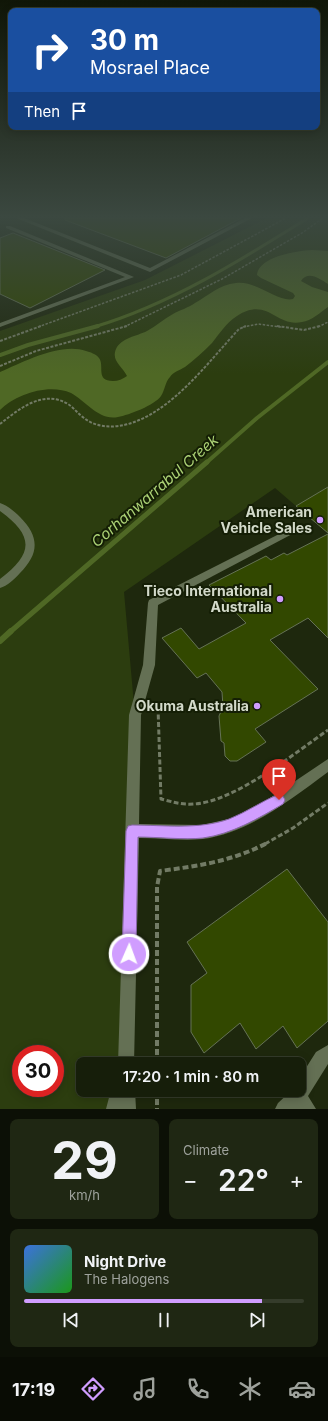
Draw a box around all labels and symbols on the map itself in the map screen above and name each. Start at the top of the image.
water label: Corhanwarrabul Creek [87,430,223,551]
place label: American Vehicle Sales [221,503,312,536]
marker: American Vehicle Sales [315,515,325,525]
place label: Tieco International Australia [144,582,272,615]
marker: Tieco International Australia [275,594,285,604]
place label: Okuma Australia [136,697,249,714]
marker: Okuma Australia [252,701,262,711]
pin [262,759,296,800]
position arrow [108,933,150,975]
speed limit sign: 30 [12,1045,64,1097]

